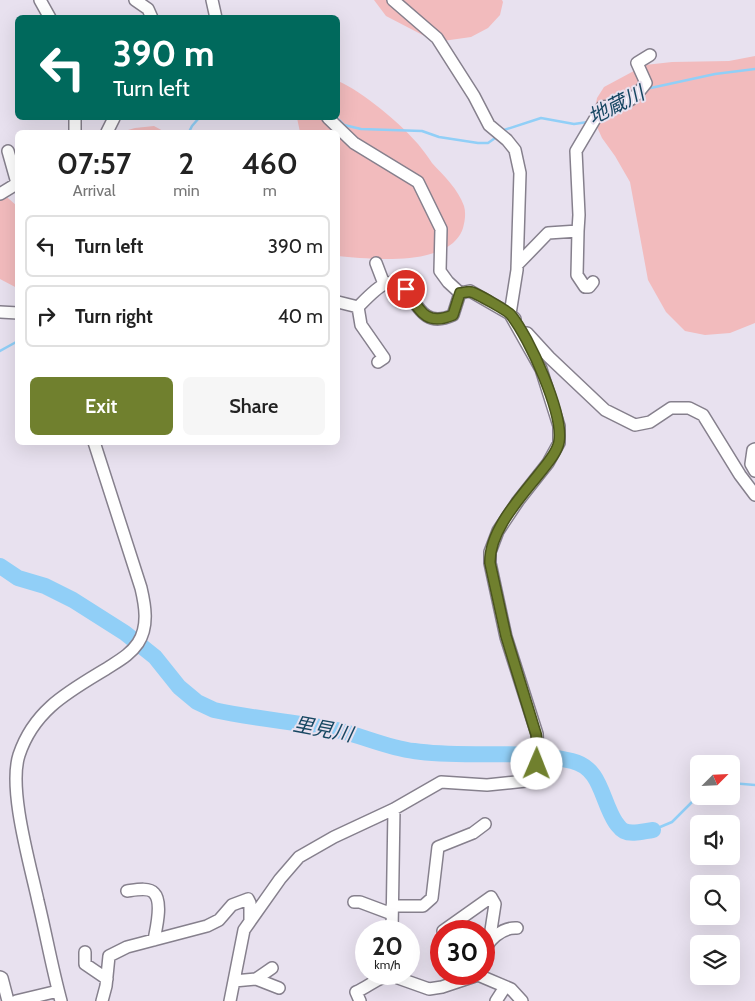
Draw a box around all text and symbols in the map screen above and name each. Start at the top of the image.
text: 390 m [113,32,215,75]
icon: left [30,35,95,100]
text: Turn left [113,75,190,102]
water label: 地蔵川 [584,80,650,129]
text: 07:57 [57,145,131,182]
text: 2 [179,145,194,182]
text: 460 [242,145,298,182]
text: Arrival [73,181,115,200]
text: min [173,181,200,200]
text: m [263,181,277,200]
icon: left [32,232,60,260]
text: Turn left [75,235,143,258]
text: 390 m [268,235,323,258]
pin [385,268,427,310]
icon: arrive [392,275,420,303]
icon: right [32,302,60,330]
text: Turn right [75,305,153,328]
text: 40 m [278,305,323,328]
button: Exit [30,377,173,435]
button: Share [183,377,325,435]
water label: 里見川 [291,711,357,747]
position arrow [510,737,562,789]
north arrow [690,755,740,805]
map controls [690,755,740,985]
button: sound [690,815,740,865]
button: search [690,875,740,925]
speed limit sign: 30 [430,920,495,985]
text: 20 [372,931,403,961]
button: layers [690,935,740,985]
text: km/h [374,957,401,972]

